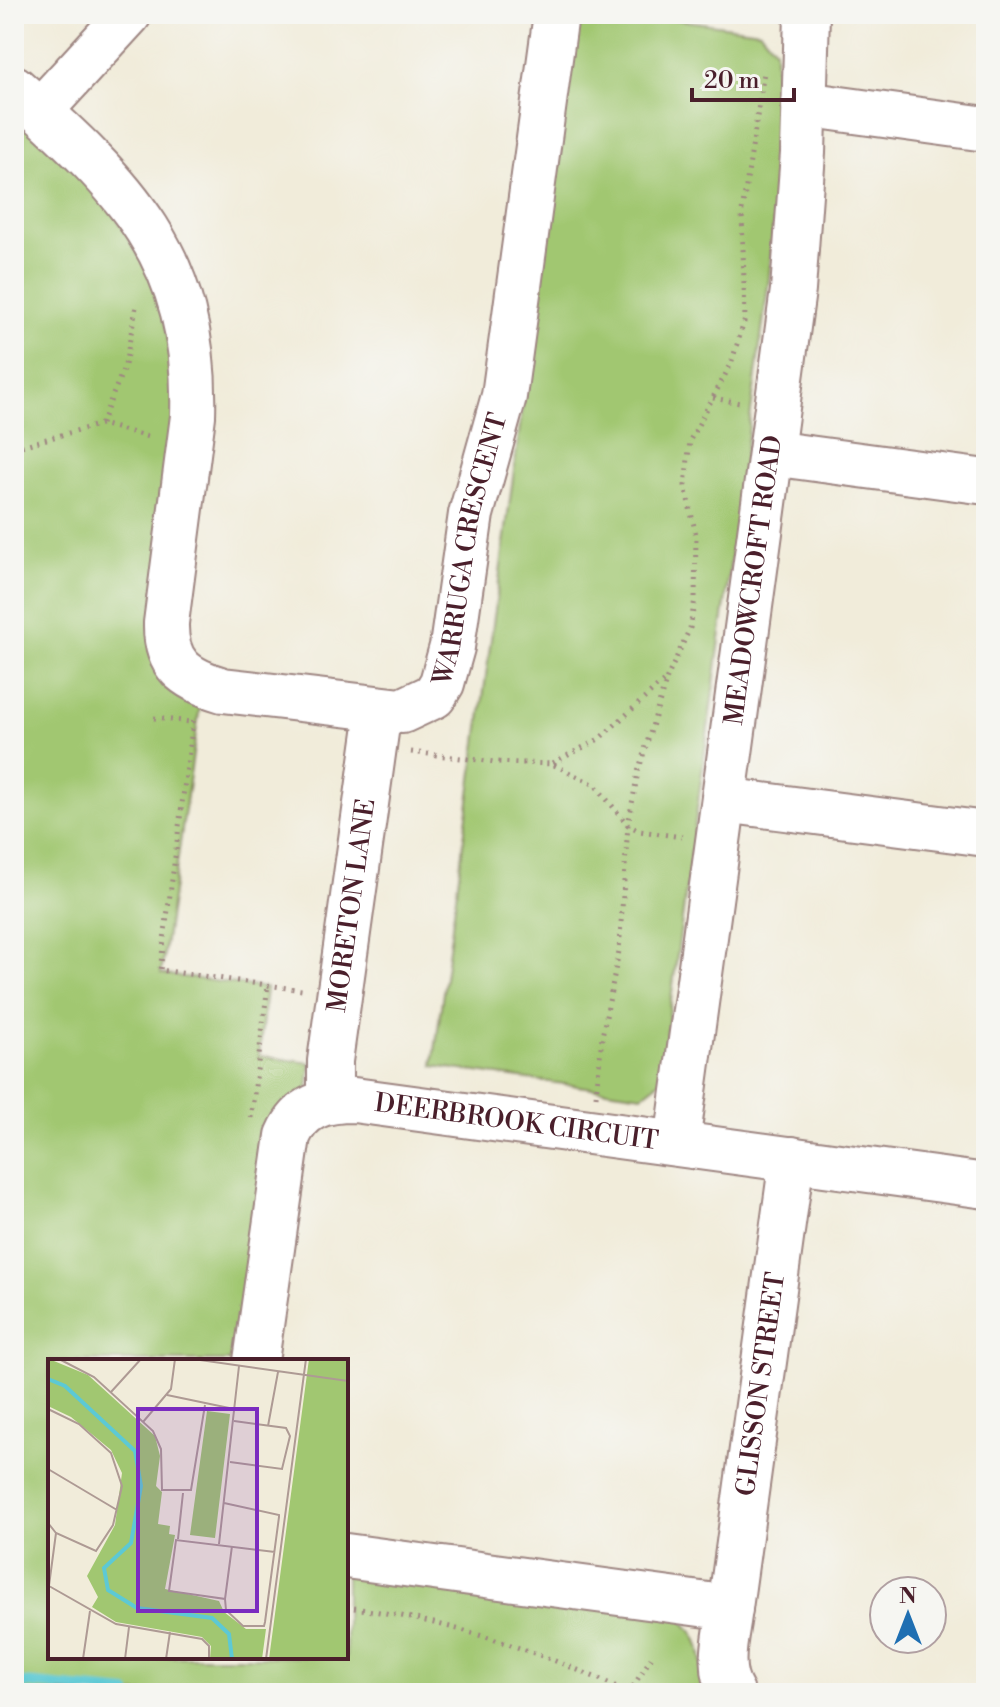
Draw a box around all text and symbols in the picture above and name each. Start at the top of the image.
scale bar [692,52,794,102]
text: 20 m [704,66,760,96]
street label: WARRUGA CRESCENT [426,409,514,690]
street label: MEADOWCROFT ROAD [718,433,789,727]
street label: MORETON LANE [321,797,383,1014]
street label: DEERBROOK CIRCUIT [373,1087,660,1157]
street label: GLISSON STREET [730,1270,792,1498]
inset map [48,1359,348,1659]
north arrow [868,1575,948,1655]
text: N [899,1583,917,1610]

